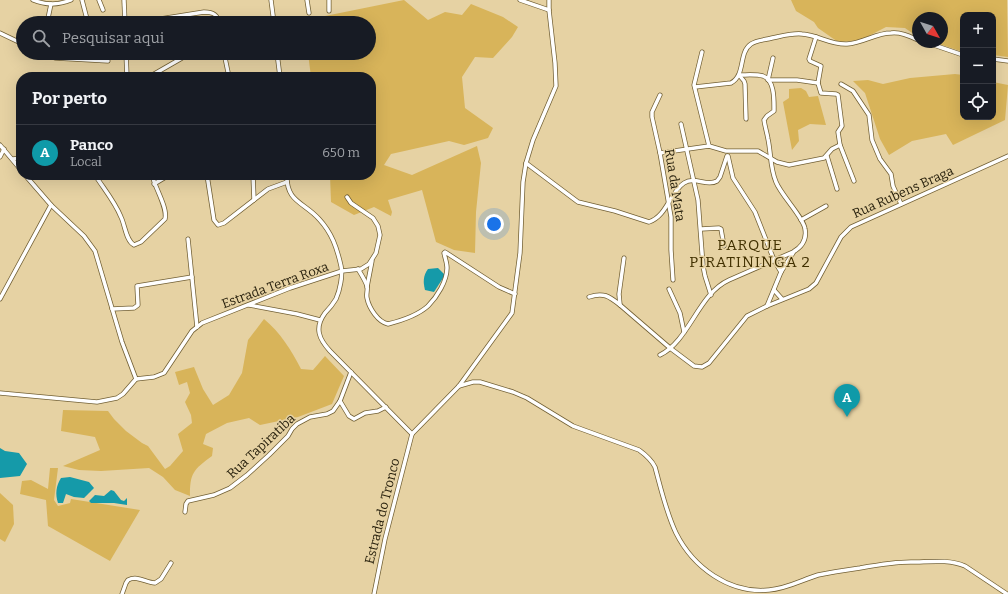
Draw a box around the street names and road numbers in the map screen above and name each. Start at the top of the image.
street label: Rua da Mata [662,148,688,222]
street label: Rua Rubens Braga [850,163,956,221]
street label: Estrada Terra Roxa [220,259,330,311]
street label: Rua Tapiratiba [224,411,298,481]
street label: Estrada do Tronco [362,457,402,565]

